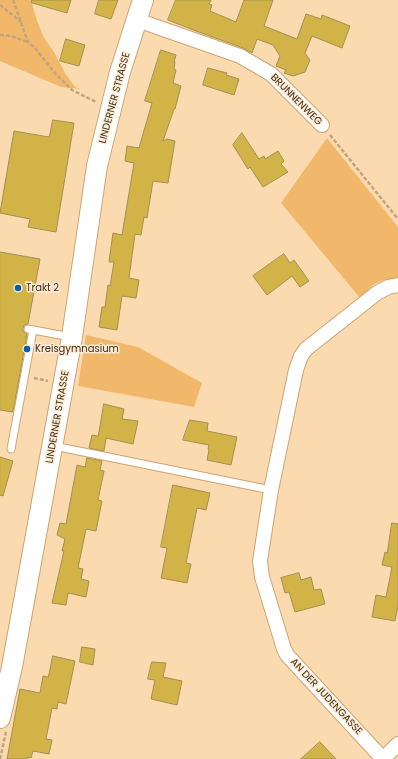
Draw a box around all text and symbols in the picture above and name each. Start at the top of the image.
street label: LINDERNER STRASSE [97,51,133,145]
street label: BRUNNENWEG [268,72,324,128]
place label: Trakt 2 [26,282,59,294]
marker: Trakt 2 [13,283,23,293]
place label: Kreisgymnasium [35,343,119,355]
marker: Kreisgymnasium [22,344,32,354]
street label: LINDERNER STRASSE [44,370,72,464]
street label: AN DER JUDENGASSE [287,656,365,738]

